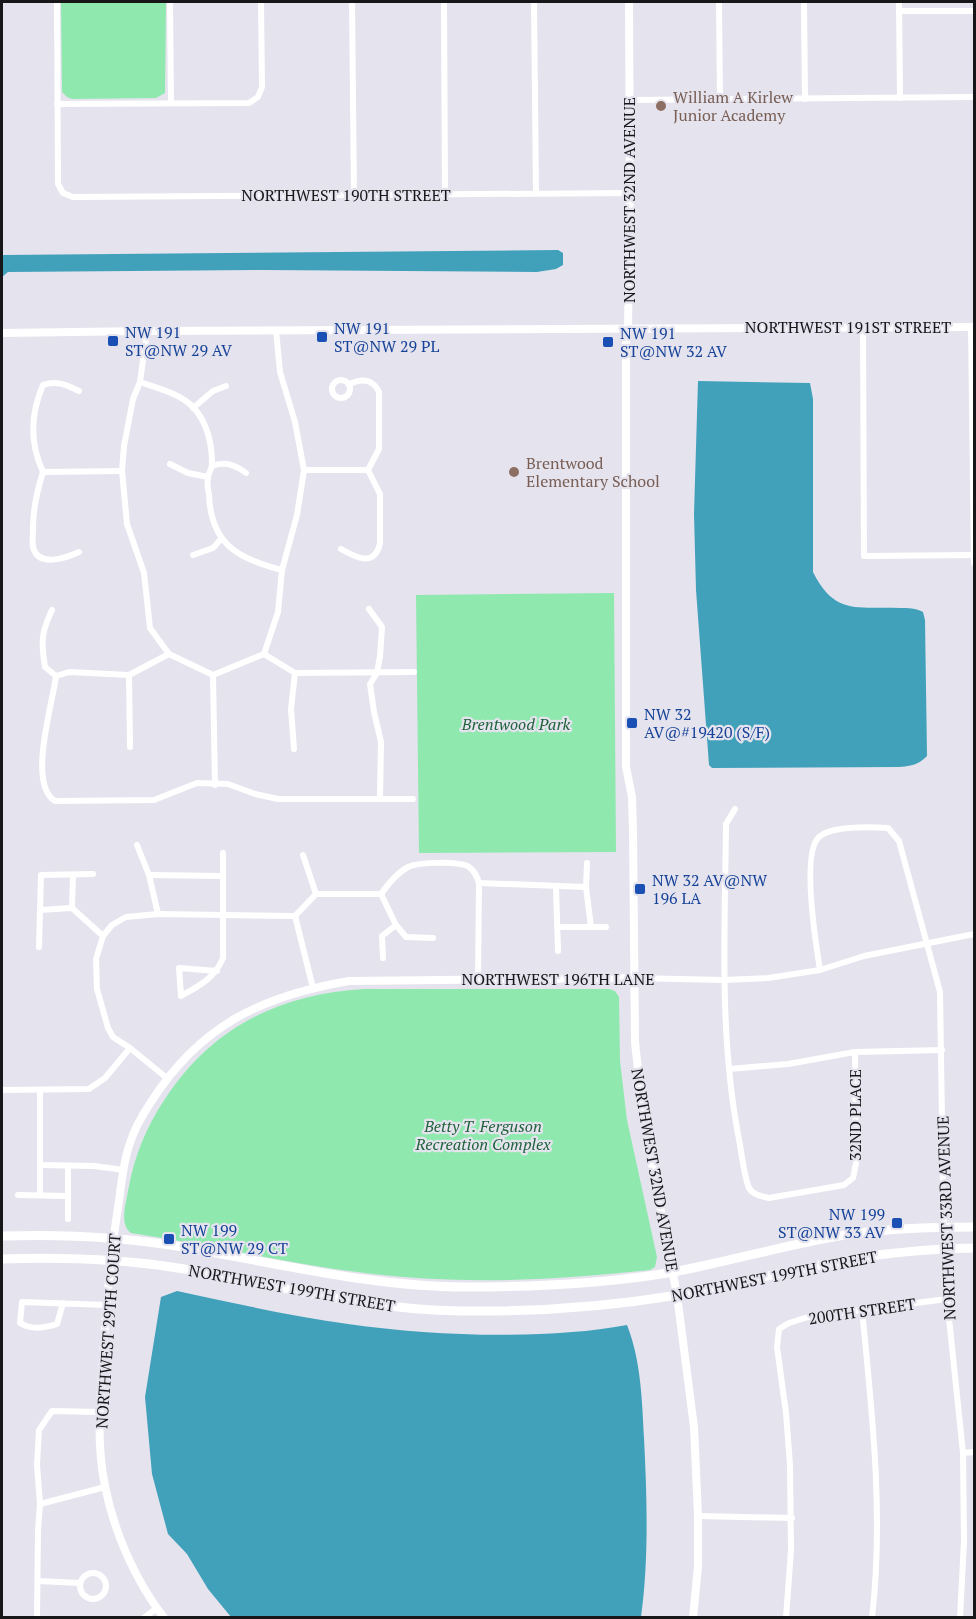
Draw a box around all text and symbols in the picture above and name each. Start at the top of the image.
place label: William A Kirlew Junior Academy [673,86,793,126]
street label: NORTHWEST 32ND AVENUE [618,97,640,303]
marker: William A Kirlew Junior Academy [654,99,668,113]
street label: NORTHWEST 190TH STREET [241,184,451,206]
street label: NORTHWEST 191ST STREET [745,316,951,338]
place label: NW 191 ST@NW 29 PL [334,317,440,357]
place label: NW 191 ST@NW 29 AV [125,321,232,361]
place label: NW 191 ST@NW 32 AV [620,322,727,362]
marker: NW 191 ST@NW 29 PL [315,330,329,344]
marker: NW 191 ST@NW 29 AV [106,334,120,348]
marker: NW 191 ST@NW 32 AV [601,335,615,349]
place label: Brentwood Elementary School [526,452,660,492]
marker: Brentwood Elementary School [507,465,521,479]
place label: NW 32 AV@#19420 (S/F) [644,703,770,743]
park label: Brentwood Park [461,713,571,735]
marker: NW 32 AV@#19420 (S/F) [625,716,639,730]
place label: NW 32 AV@NW 196 LA [652,869,767,909]
marker: NW 32 AV@NW 196 LA [633,882,647,896]
street label: NORTHWEST 196TH LANE [462,968,654,990]
street label: NORTHWEST 32ND AVENUE [626,1067,684,1273]
street label: 32ND PLACE [844,1069,866,1161]
park label: Betty T. Ferguson Recreation Complex [414,1115,551,1155]
street label: NORTHWEST 33RD AVENUE [931,1115,961,1321]
place label: NW 199 ST@NW 33 AV [778,1203,885,1243]
marker: NW 199 ST@NW 33 AV [890,1216,904,1230]
place label: NW 199 ST@NW 29 CT [181,1219,288,1259]
marker: NW 199 ST@NW 29 CT [162,1232,176,1246]
street label: NORTHWEST 29TH COURT [90,1233,126,1429]
street label: NORTHWEST 199TH STREET [669,1245,879,1307]
street label: NORTHWEST 199TH STREET [187,1259,397,1317]
street label: 200TH STREET [807,1293,917,1329]

